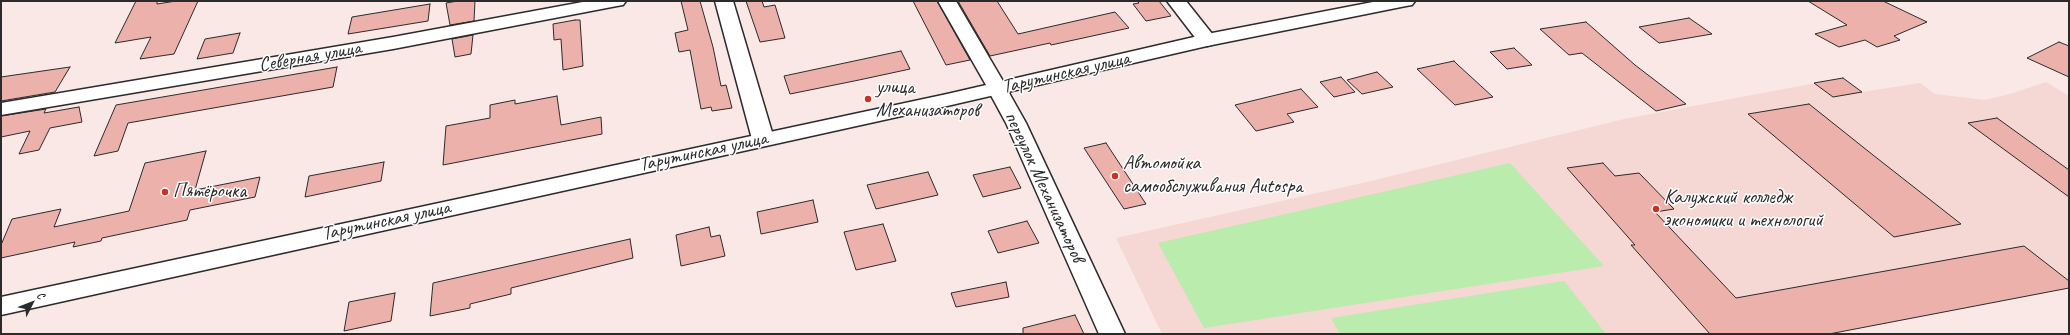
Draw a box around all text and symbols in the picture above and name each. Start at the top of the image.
street label: Северная улица [257,36,363,78]
street label: Тарутинская улица [1000,47,1132,99]
place label: улица Механизаторов [876,76,979,123]
marker: улица Механизаторов [863,94,873,104]
street label: переулок Механизаторов [999,108,1089,266]
street label: Тарутинская улица [637,127,769,177]
place label: Автомойка самообслуживания Autospa [1123,152,1302,199]
marker: Автомойка самообслуживания Autospa [1110,171,1120,181]
place label: Пятёрочка [173,180,246,204]
place label: Калужский колледж экономики и технологий [1664,186,1823,233]
marker: Пятёрочка [160,187,170,197]
street label: Тарутинская улица [320,196,452,246]
marker: Калужский колледж экономики и технологий [1651,204,1661,214]
north arrow [12,283,52,323]
text: С [34,288,48,302]

